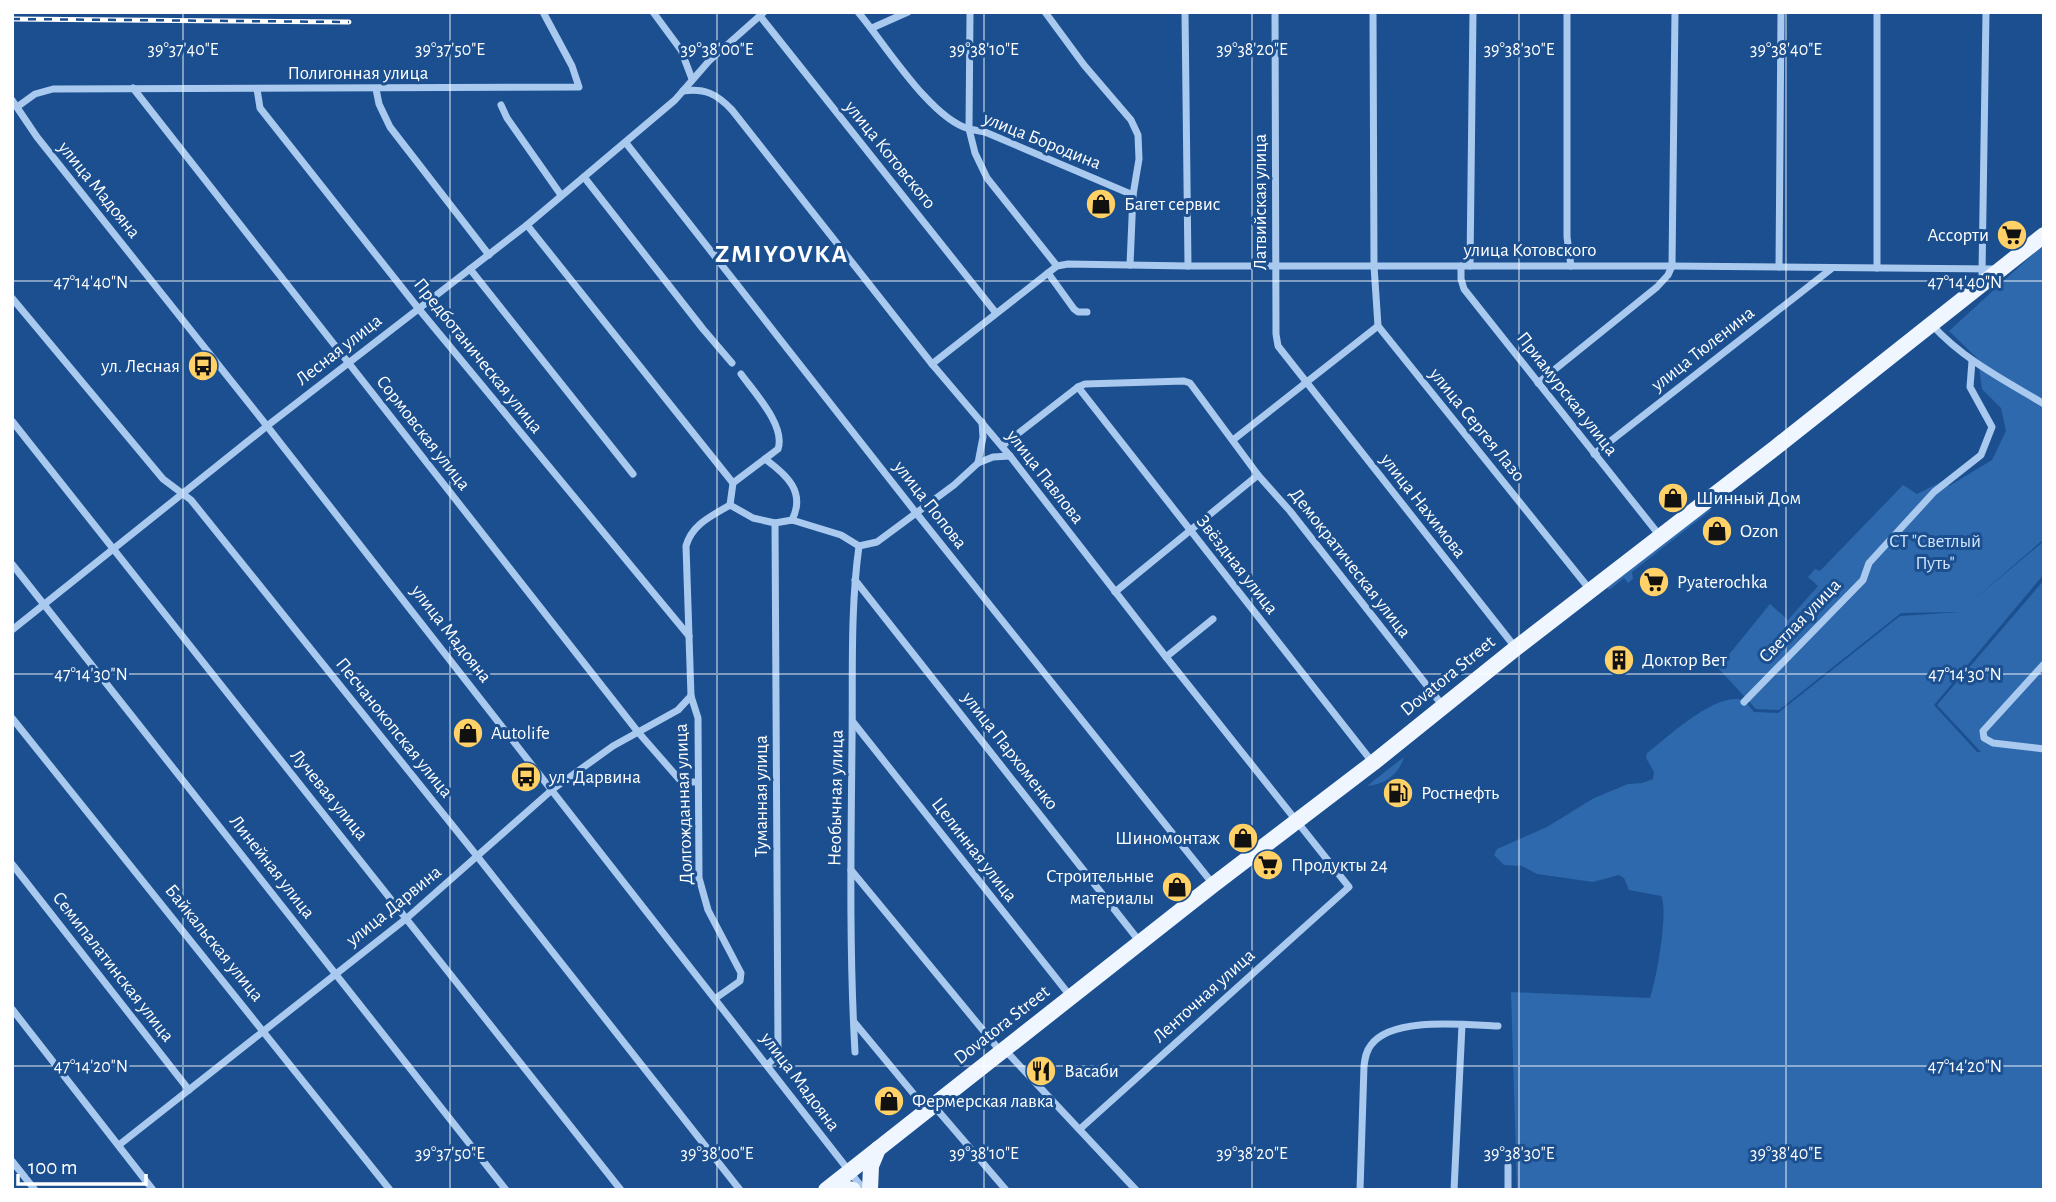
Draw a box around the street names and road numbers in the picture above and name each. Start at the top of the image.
street label: Полигонная улица [288,64,429,83]
street label: улица Котовского [840,97,939,213]
street label: улица Бородина [979,108,1104,173]
street label: Латвийская улица [1251,134,1270,270]
street label: улица Мадояна [54,137,144,242]
street label: улица Котовского [1463,241,1596,260]
street label: Предботаническая улица [410,275,546,437]
street label: улица Тюленина [1647,303,1758,396]
street label: Лесная улица [293,311,386,389]
street label: Приамурская улица [1513,328,1621,460]
street label: улица Сергея Лазо [1425,364,1528,485]
street label: Сормовская улица [372,372,474,494]
street label: улица Павлова [1002,426,1088,528]
street label: улица Нахимова [1376,449,1470,562]
street label: улица Попова [889,457,970,553]
street label: Демократическая улица [1286,484,1414,642]
street label: Звёздная улица [1193,512,1282,618]
street label: Светлая улица [1755,575,1845,667]
street label: улица Мадояна [406,581,495,687]
street label: Dovatora Street [1397,632,1499,720]
street label: Песчанокопская улица [332,654,456,802]
street label: улица Пархоменко [958,688,1062,813]
street label: Долгожданная улица [672,723,696,885]
street label: Необычная улица [825,729,847,866]
street label: Туманная улица [752,735,771,857]
street label: Лучевая улица [287,746,371,844]
street label: Целинная улица [928,794,1021,906]
street label: Линейная улица [226,812,318,923]
street label: улица Дарвина [342,862,445,951]
street label: Байкальская улица [161,881,267,1005]
street label: Семипалатинская улица [49,888,178,1046]
street label: Ленточная улица [1149,945,1259,1047]
street label: Dovatora Street [951,982,1053,1068]
street label: улица Мадояна [756,1028,843,1135]

